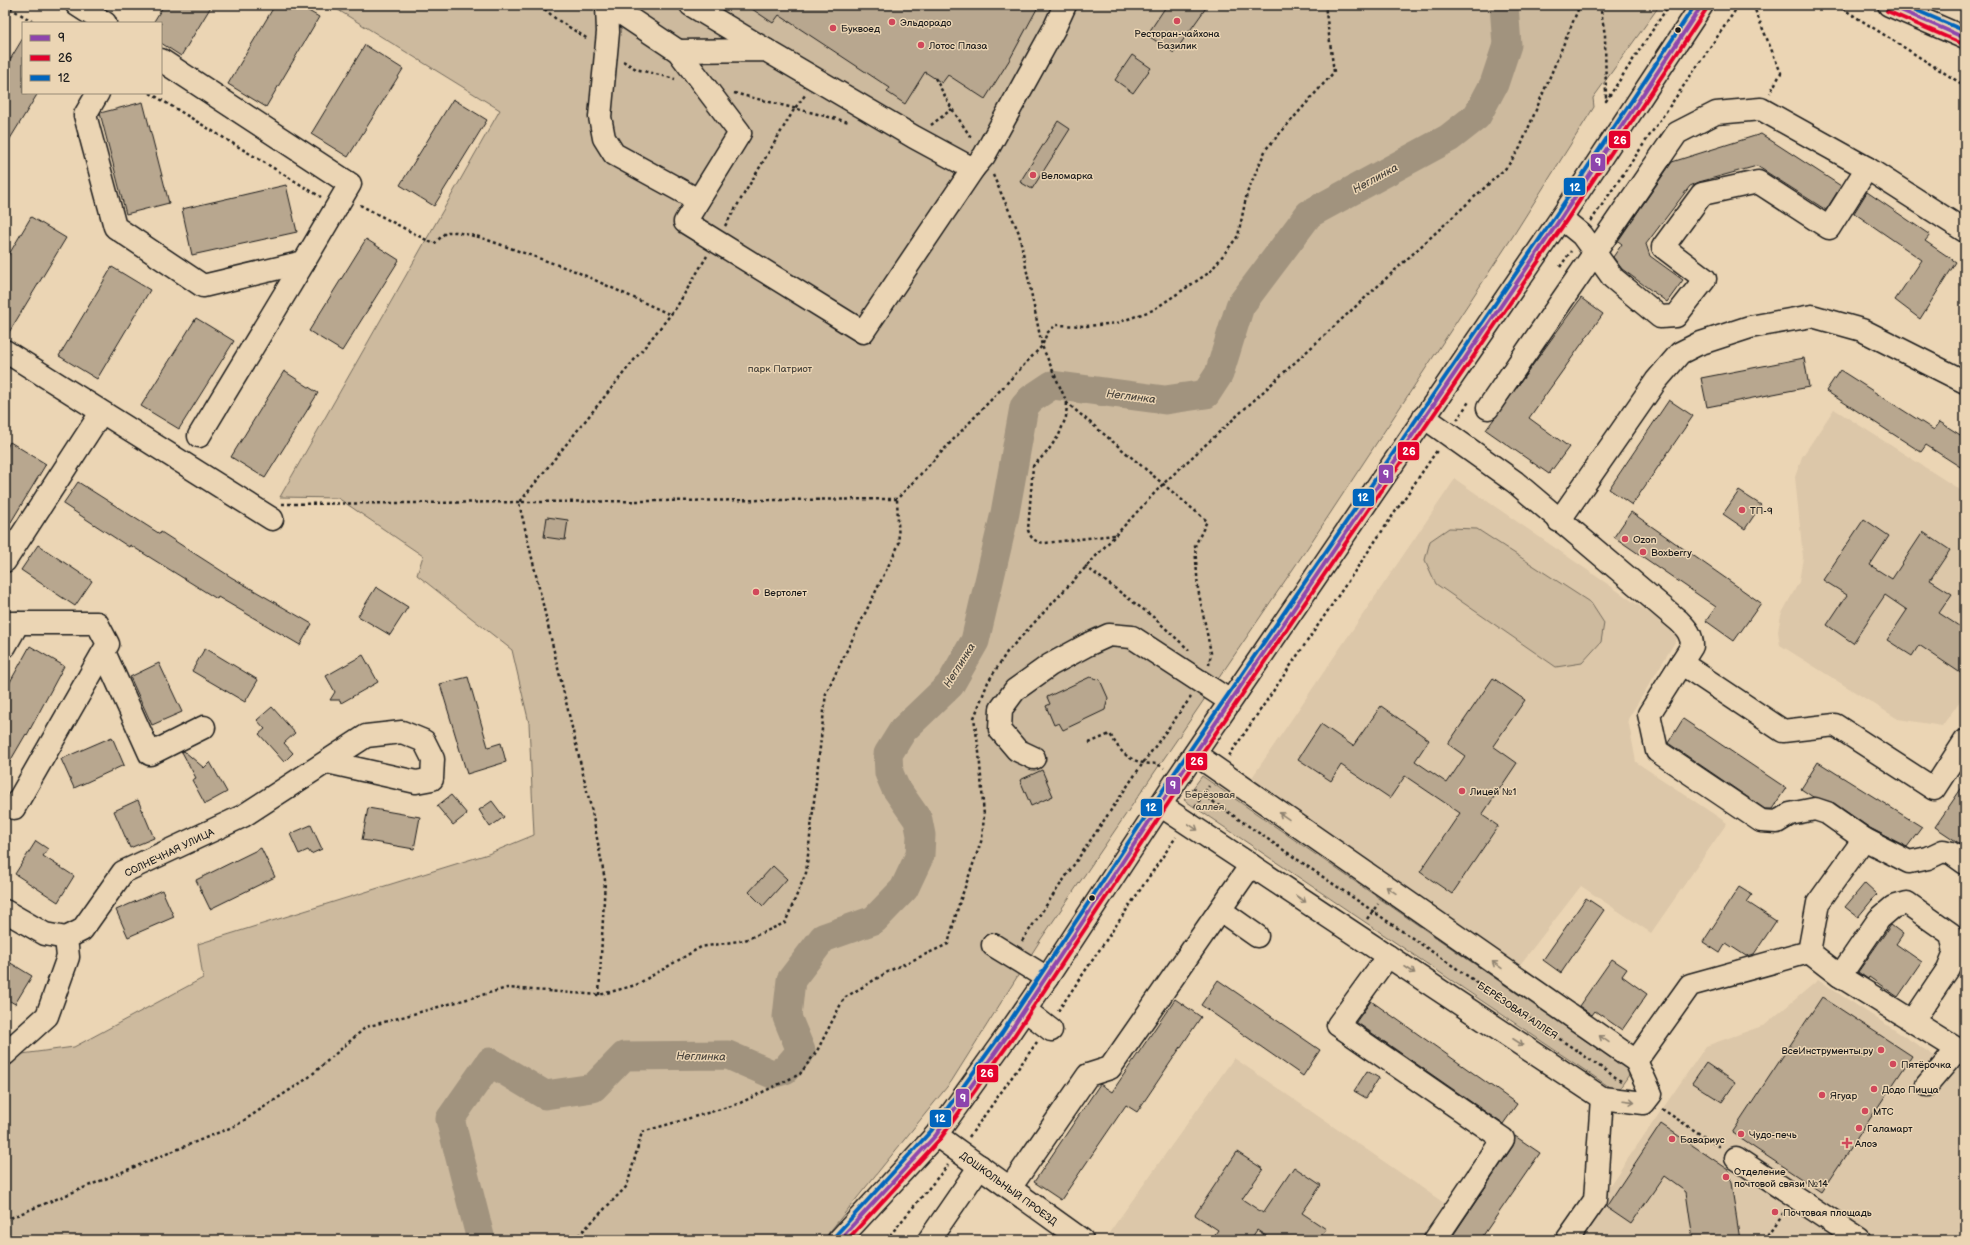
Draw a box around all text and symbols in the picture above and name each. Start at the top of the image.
marker: Ресторан-чайхона Базилик [1172,16,1182,26]
marker: Эльдорадо [887,17,897,27]
place label: Эльдорадо [900,17,952,29]
legend [22,22,162,94]
marker: Буквоед [828,23,838,33]
place label: Буквоед [841,23,880,35]
unlabelled marker [1673,25,1683,35]
place label: Ресторан-чайхона Базилик [1134,28,1220,52]
text: 9 [58,31,65,46]
marker: Лотос Плаза [916,40,926,50]
place label: Лотос Плаза [928,40,988,52]
text: 26 [58,51,72,66]
text: 12 [58,71,70,86]
line badge: 26 [1608,130,1631,149]
text: 26 [1613,134,1627,147]
line badge: 9 [1590,153,1606,172]
text: 9 [1595,156,1601,169]
water label: Неглинка [1350,160,1401,196]
marker: Веломарка [1028,170,1038,180]
place label: Веломарка [1041,170,1093,182]
line badge: 12 [1563,177,1586,196]
text: 12 [1569,181,1581,194]
park label: парк Патриот [748,363,812,375]
water label: Неглинка [1106,387,1157,406]
line badge: 26 [1397,441,1420,461]
text: 26 [1402,445,1416,458]
line badge: 9 [1378,464,1394,484]
text: 9 [1383,468,1389,481]
line badge: 12 [1352,488,1375,507]
text: 12 [1357,491,1369,504]
marker: ТП-9 [1737,505,1747,515]
place label: ТП-9 [1750,505,1773,517]
marker: Ozon [1620,534,1630,544]
place label: Ozon [1633,534,1657,546]
marker: Boxberry [1638,547,1648,557]
place label: Boxberry [1651,547,1692,559]
marker: Вертолет [751,587,761,597]
place label: Вертолет [764,587,807,599]
water label: Неглинка [941,640,978,690]
line badge: 26 [1185,752,1208,771]
text: 26 [1190,755,1204,768]
line badge: 9 [1165,776,1181,795]
text: 9 [1170,779,1176,792]
marker: Лицей №1 [1457,786,1467,796]
place label: Лицей №1 [1469,786,1517,798]
park label: Берёзовая аллея [1185,789,1236,813]
line badge: 12 [1140,798,1163,817]
text: 12 [1145,801,1157,814]
one-way arrow [1279,812,1290,820]
one-way arrow [1187,823,1198,831]
street label: СОЛНЕЧНАЯ УЛИЦА [123,826,217,880]
one-way arrow [1385,886,1396,894]
unlabelled marker [1087,893,1097,903]
one-way arrow [1295,895,1307,903]
one-way arrow [1492,961,1503,969]
one-way arrow [1404,966,1415,975]
street label: БЕРЁЗОВАЯ АЛЛЕЯ [1475,980,1560,1042]
one-way arrow [1599,1035,1610,1043]
one-way arrow [1512,1038,1523,1046]
place label: ВсеИнструменты.ру [1781,1045,1873,1057]
marker: ВсеИнструменты.ру [1876,1045,1886,1055]
water label: Неглинка [676,1050,726,1063]
marker: Пятёрочка [1888,1059,1898,1069]
place label: Пятёрочка [1901,1059,1951,1071]
line badge: 26 [976,1064,999,1083]
text: 26 [980,1067,994,1080]
marker: Додо Пицца [1869,1084,1879,1094]
place label: Додо Пицца [1882,1084,1939,1096]
line badge: 9 [955,1088,970,1108]
marker: Ягуар [1817,1090,1827,1100]
place label: Ягуар [1830,1090,1857,1102]
text: 9 [960,1092,966,1105]
one-way arrow [1622,1097,1635,1105]
marker: МТС [1860,1106,1870,1116]
place label: МТС [1873,1106,1894,1118]
line badge: 12 [929,1109,952,1128]
text: 12 [934,1112,946,1125]
marker: Галамарт [1854,1123,1864,1133]
place label: Галамарт [1867,1123,1913,1135]
marker: Чудо-печь [1736,1129,1746,1139]
place label: Чудо-печь [1749,1129,1797,1141]
marker: Бавариус [1667,1134,1677,1144]
place label: Бавариус [1680,1134,1725,1146]
marker: Алоэ [1842,1138,1852,1148]
place label: Алоэ [1854,1138,1877,1150]
street label: ДОШКОЛЬНЫЙ ПРОЕЗД [958,1150,1059,1228]
place label: Отделение почтовой связи №14 [1734,1166,1828,1190]
marker: Отделение почтовой связи №14 [1721,1172,1731,1182]
marker: Почтовая площадь [1770,1207,1780,1217]
place label: Почтовая площадь [1783,1207,1872,1219]

